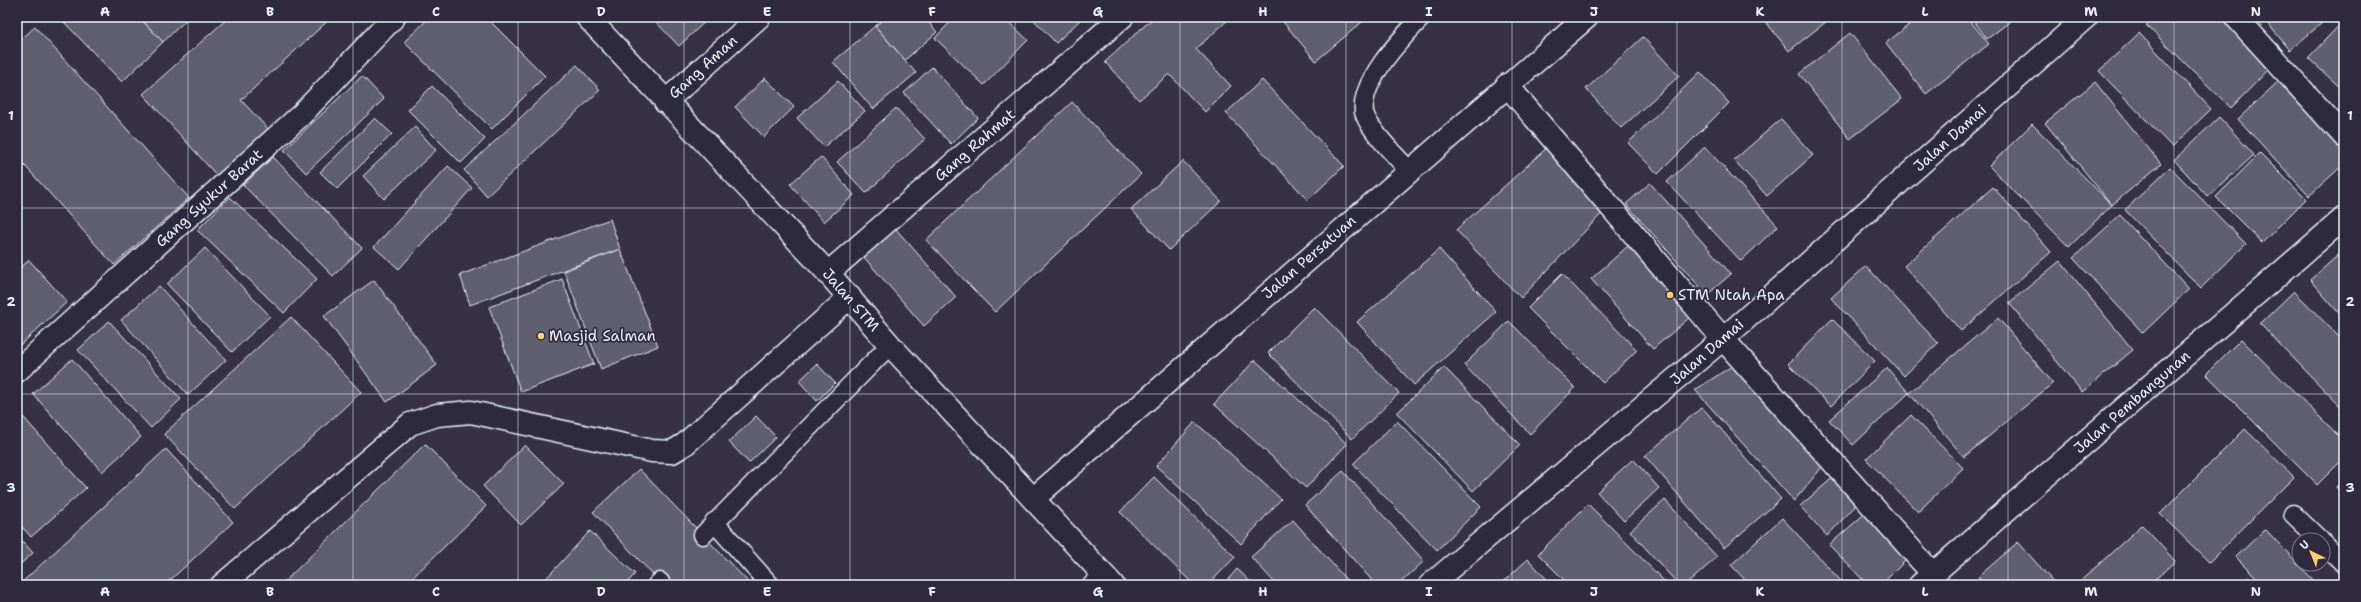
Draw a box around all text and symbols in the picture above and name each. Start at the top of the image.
text: A [100,3,110,20]
text: B [266,3,274,20]
text: C [432,3,440,20]
text: D [596,3,606,20]
text: E [763,3,772,20]
text: F [928,3,936,20]
text: G [1093,3,1104,20]
text: H [1258,3,1268,20]
text: I [1425,3,1433,20]
text: J [1590,3,1598,20]
text: K [1756,3,1765,20]
text: L [1921,3,1929,20]
text: M [2084,3,2098,20]
text: N [2251,3,2261,20]
street label: Gang Aman [664,31,742,103]
street label: Jalan Damai [1909,100,1991,176]
street label: Gang Rahmat [930,104,1020,186]
text: 1 [8,107,14,124]
text: 1 [2347,107,2353,124]
street label: Gang Syukur Barat [151,145,267,251]
street label: Jalan Persatuan [1258,211,1360,303]
street label: Jalan STM [818,264,884,336]
place label: STM Ntah Apa [1678,285,1785,305]
marker: STM Ntah Apa [1665,290,1675,300]
text: 2 [6,293,16,310]
text: 2 [2345,293,2355,310]
street label: Jalan Damai [1666,314,1748,390]
place label: Masjid Salman [549,326,656,346]
marker: Masjid Salman [536,331,546,341]
street label: Jalan Pembangunan [2070,346,2194,458]
text: 3 [6,479,16,496]
text: 3 [2345,479,2355,496]
north arrow [2291,532,2331,572]
text: U [2297,537,2312,553]
text: A [100,583,110,600]
text: B [266,583,274,600]
text: C [432,583,440,600]
text: D [596,583,606,600]
text: E [763,583,772,600]
text: F [928,583,936,600]
text: G [1093,583,1104,600]
text: H [1258,583,1268,600]
text: I [1425,583,1433,600]
text: J [1590,583,1598,600]
text: K [1756,583,1765,600]
text: L [1921,583,1929,600]
text: M [2084,583,2098,600]
text: N [2251,583,2261,600]

